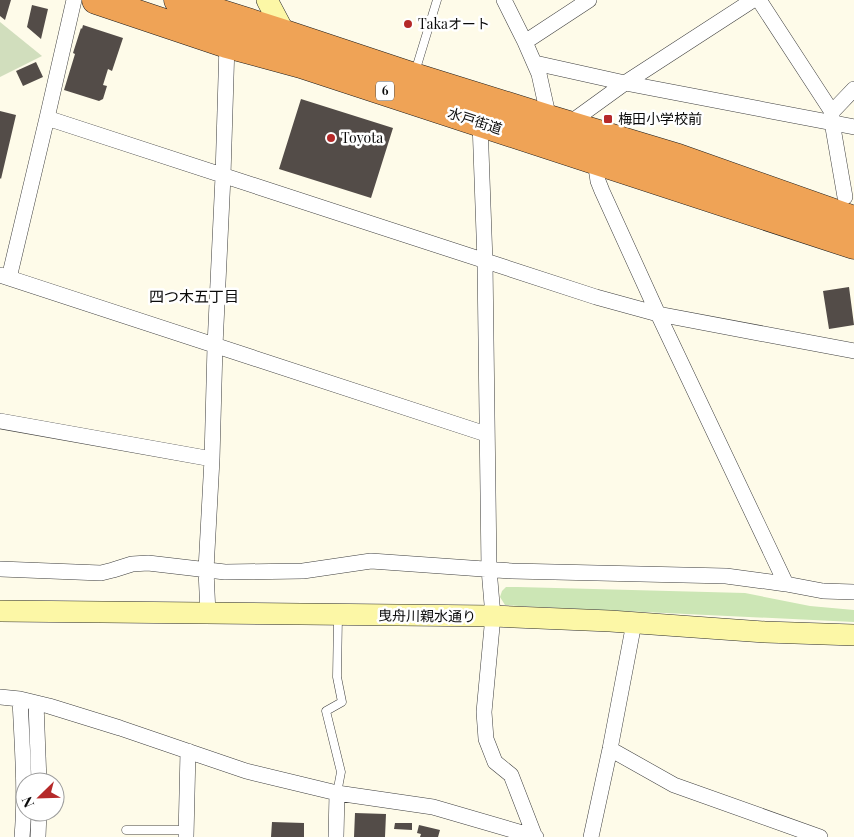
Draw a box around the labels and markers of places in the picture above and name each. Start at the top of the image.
place label: Takaオート [418,14,490,33]
marker: Takaオート [402,18,414,30]
place label: 梅田小学校前 [618,109,702,128]
marker: 梅田小学校前 [602,113,614,125]
place label: Toyota [341,128,383,147]
marker: Toyota [325,132,337,144]

